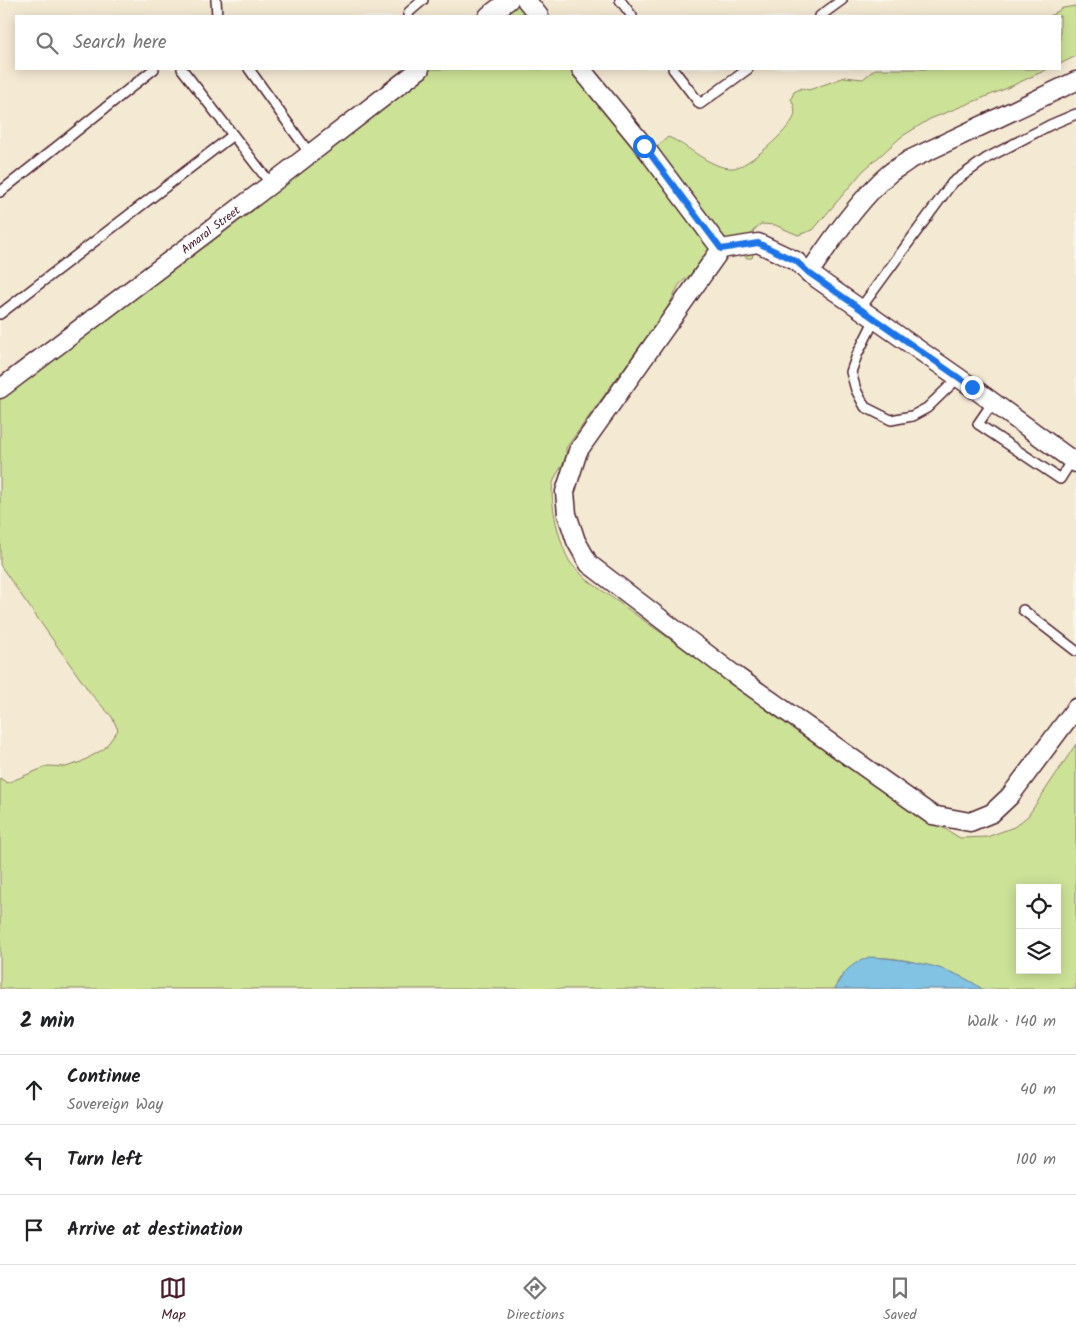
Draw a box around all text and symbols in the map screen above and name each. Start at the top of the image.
search box [15,15,1061,70]
text: Search here [73,28,167,58]
icon: search [33,29,61,57]
route start [633,135,656,158]
street label: Amaral Street [177,201,245,259]
route end [961,376,984,399]
map controls [1016,884,1061,974]
button: locate [1016,884,1061,929]
button: layers [1016,929,1061,974]
text: 2 min [20,1005,75,1038]
text: Walk · 140 m [967,1009,1056,1034]
text: Continue [67,1062,140,1092]
icon: ahead [20,1076,48,1104]
text: 40 m [1020,1077,1056,1102]
text: Sovereign Way [67,1092,163,1117]
text: Turn left [67,1145,142,1175]
icon: left [20,1146,48,1174]
text: 100 m [1016,1147,1056,1172]
text: Arrive at destination [67,1215,243,1245]
icon: arrive [20,1216,48,1244]
tab: Map [159,1274,187,1326]
tab: Directions [506,1274,564,1326]
tab: Saved [883,1274,917,1326]

